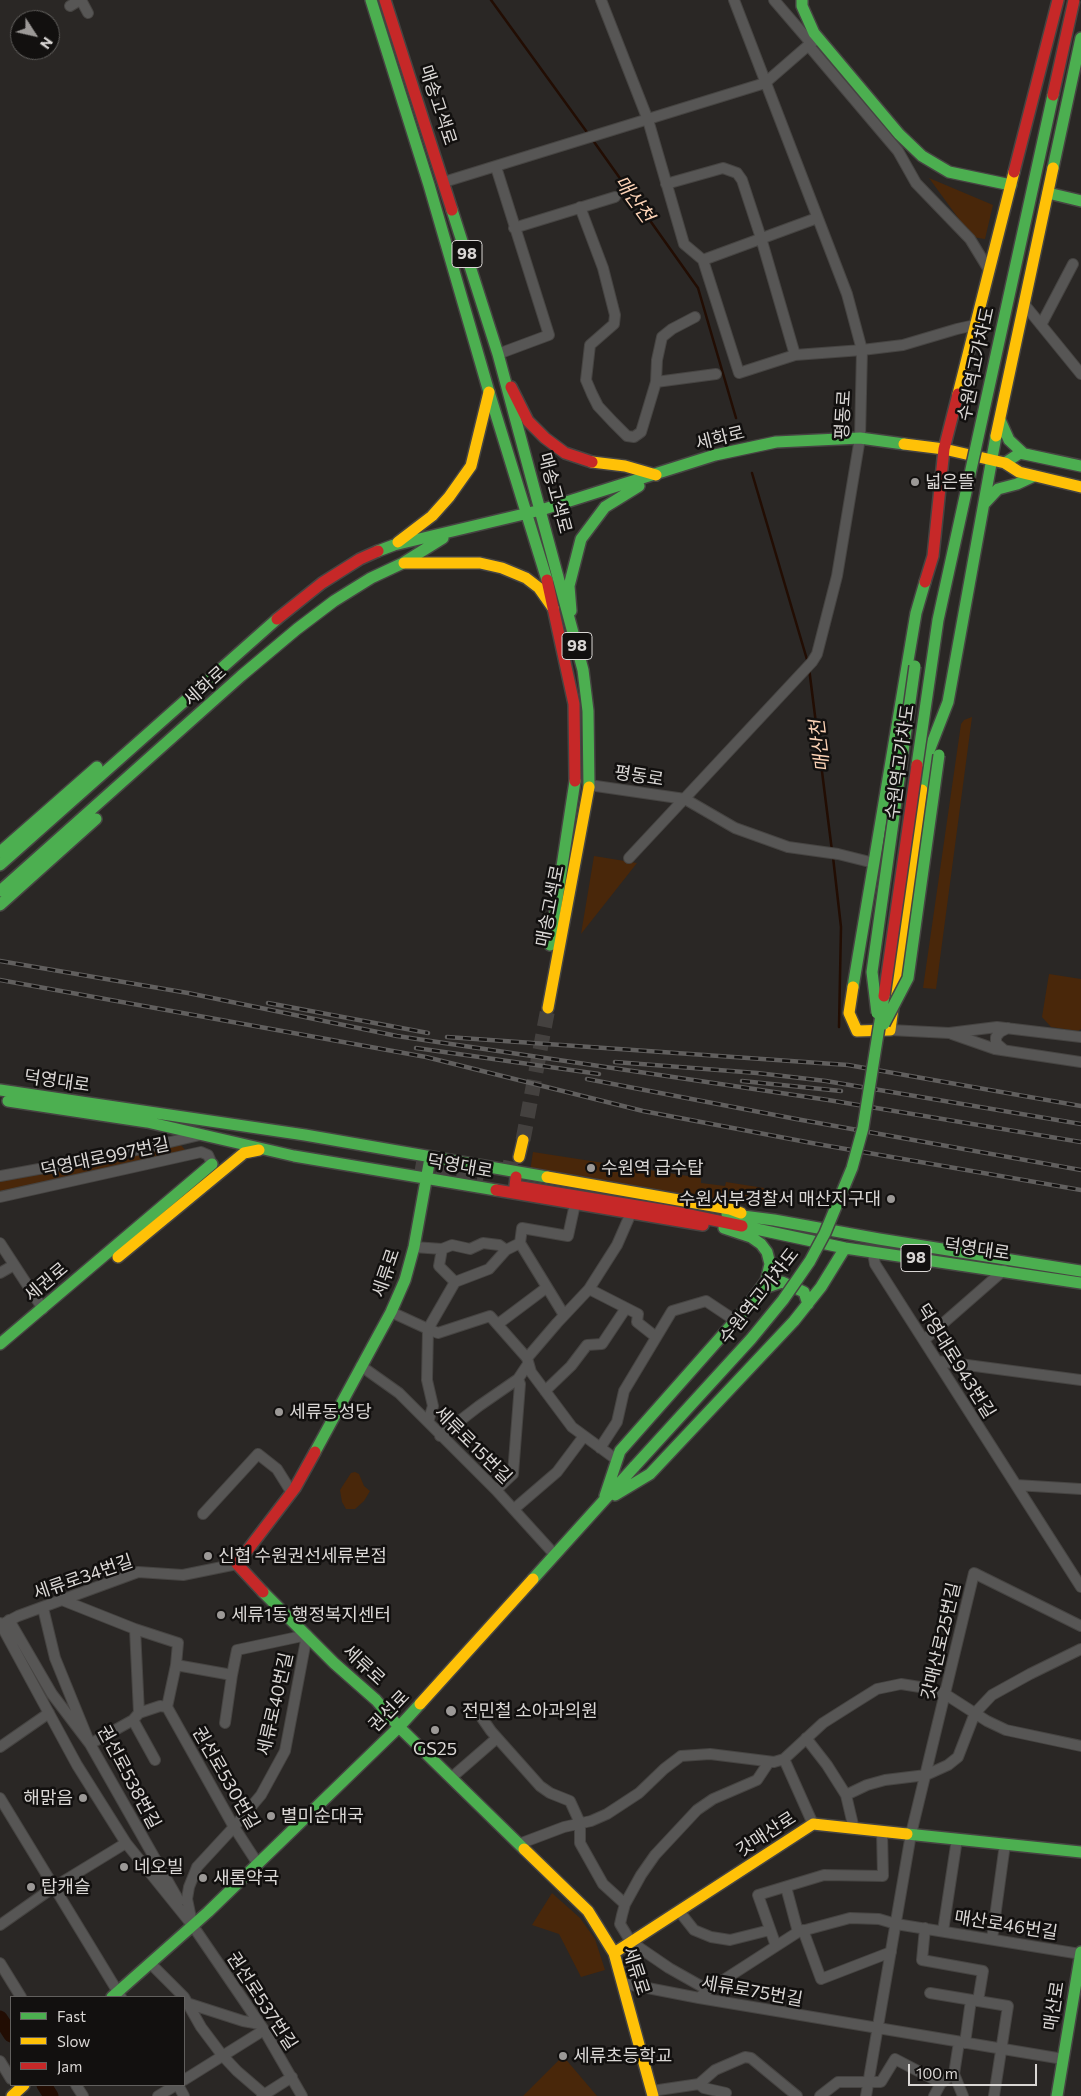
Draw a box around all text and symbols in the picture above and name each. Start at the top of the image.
north arrow [10,10,60,60]
text: N [37,34,57,52]
street label: 매송고색로 [415,62,461,148]
water label: 매산천 [609,171,659,227]
road number: 98 [452,240,482,268]
street label: 수원역고가차도 [953,305,999,423]
street label: 평동로 [831,390,855,440]
street label: 세화로 [693,422,747,454]
street label: 매송고색로 [534,450,576,536]
place label: 넓은뜰 [925,471,975,493]
marker: 넓은뜰 [909,476,921,488]
road number: 98 [562,632,592,659]
street label: 세화로 [179,661,231,711]
street label: 수원역고가차도 [881,703,919,821]
water label: 매산천 [805,719,835,773]
street label: 평동로 [613,761,665,791]
street label: 매송고색로 [531,863,569,949]
street label: 덕영대로 [23,1066,91,1096]
street label: 덕영대로997번길 [39,1133,171,1181]
street label: 덕영대로 [426,1150,494,1182]
place label: 수원역 급수탑 [601,1157,704,1179]
marker: 수원역 급수탑 [585,1162,597,1174]
place label: 수원서부경찰서 매산지구대 [679,1188,881,1210]
marker: 수원서부경찰서 매산지구대 [885,1193,897,1205]
street label: 덕영대로 [943,1234,1011,1264]
street label: 수원역고가차도 [715,1244,803,1348]
road number: 98 [901,1244,931,1272]
street label: 세류로 [368,1246,404,1300]
street label: 세권로 [20,1258,72,1306]
street label: 덕영대로943번길 [912,1300,1000,1422]
place label: 세류동성당 [289,1401,372,1423]
street label: 세류로15번길 [430,1402,516,1488]
marker: 세류동성당 [273,1406,285,1418]
place label: 신협 수원권선세류본점 [218,1545,387,1567]
street label: 세류로34번길 [30,1550,136,1604]
marker: 신협 수원권선세류본점 [202,1550,214,1562]
street label: 갓매산로25번길 [917,1580,965,1702]
place label: 세류1동 행정복지센터 [231,1604,391,1626]
marker: 세류1동 행정복지센터 [215,1609,227,1621]
street label: 세류로 [338,1640,390,1690]
street label: 세류로40번길 [253,1650,297,1758]
street label: 권선로 [364,1686,414,1736]
place label: 전민철 소아과의원 [462,1700,598,1722]
marker: 전민철 소아과의원 [444,1704,458,1718]
street label: 권선로538번길 [93,1721,165,1833]
street label: 권선로530번길 [188,1723,264,1833]
marker: GS25 [429,1724,441,1736]
place label: GS25 [413,1738,457,1760]
place label: 해맑음 [23,1787,73,1809]
marker: 해맑음 [77,1792,89,1804]
place label: 별미순대국 [281,1805,364,1827]
street label: 갓매산로 [732,1807,800,1861]
marker: 별미순대국 [265,1810,277,1822]
place label: 네오빌 [134,1856,184,1878]
marker: 네오빌 [118,1861,130,1873]
place label: 새롬약국 [213,1867,279,1889]
marker: 새롬약국 [197,1872,209,1884]
place label: 탑캐슬 [41,1876,91,1898]
marker: 탑캐슬 [25,1881,37,1893]
street label: 매산로46번길 [953,1906,1059,1944]
street label: 세류로 [618,1944,654,1998]
street label: 권선로537번길 [222,1948,302,2054]
street label: 세류로75번길 [700,1971,804,2011]
street label: 매산로 [1039,1980,1069,2032]
legend [10,1996,185,2086]
text: Fast [57,2007,86,2025]
text: Slow [57,2032,90,2050]
place label: 세류초등학교 [573,2045,672,2067]
marker: 세류초등학교 [557,2050,569,2062]
scale bar [911,2054,1040,2086]
text: Jam [57,2057,82,2075]
text: 100 m [916,2064,958,2082]

